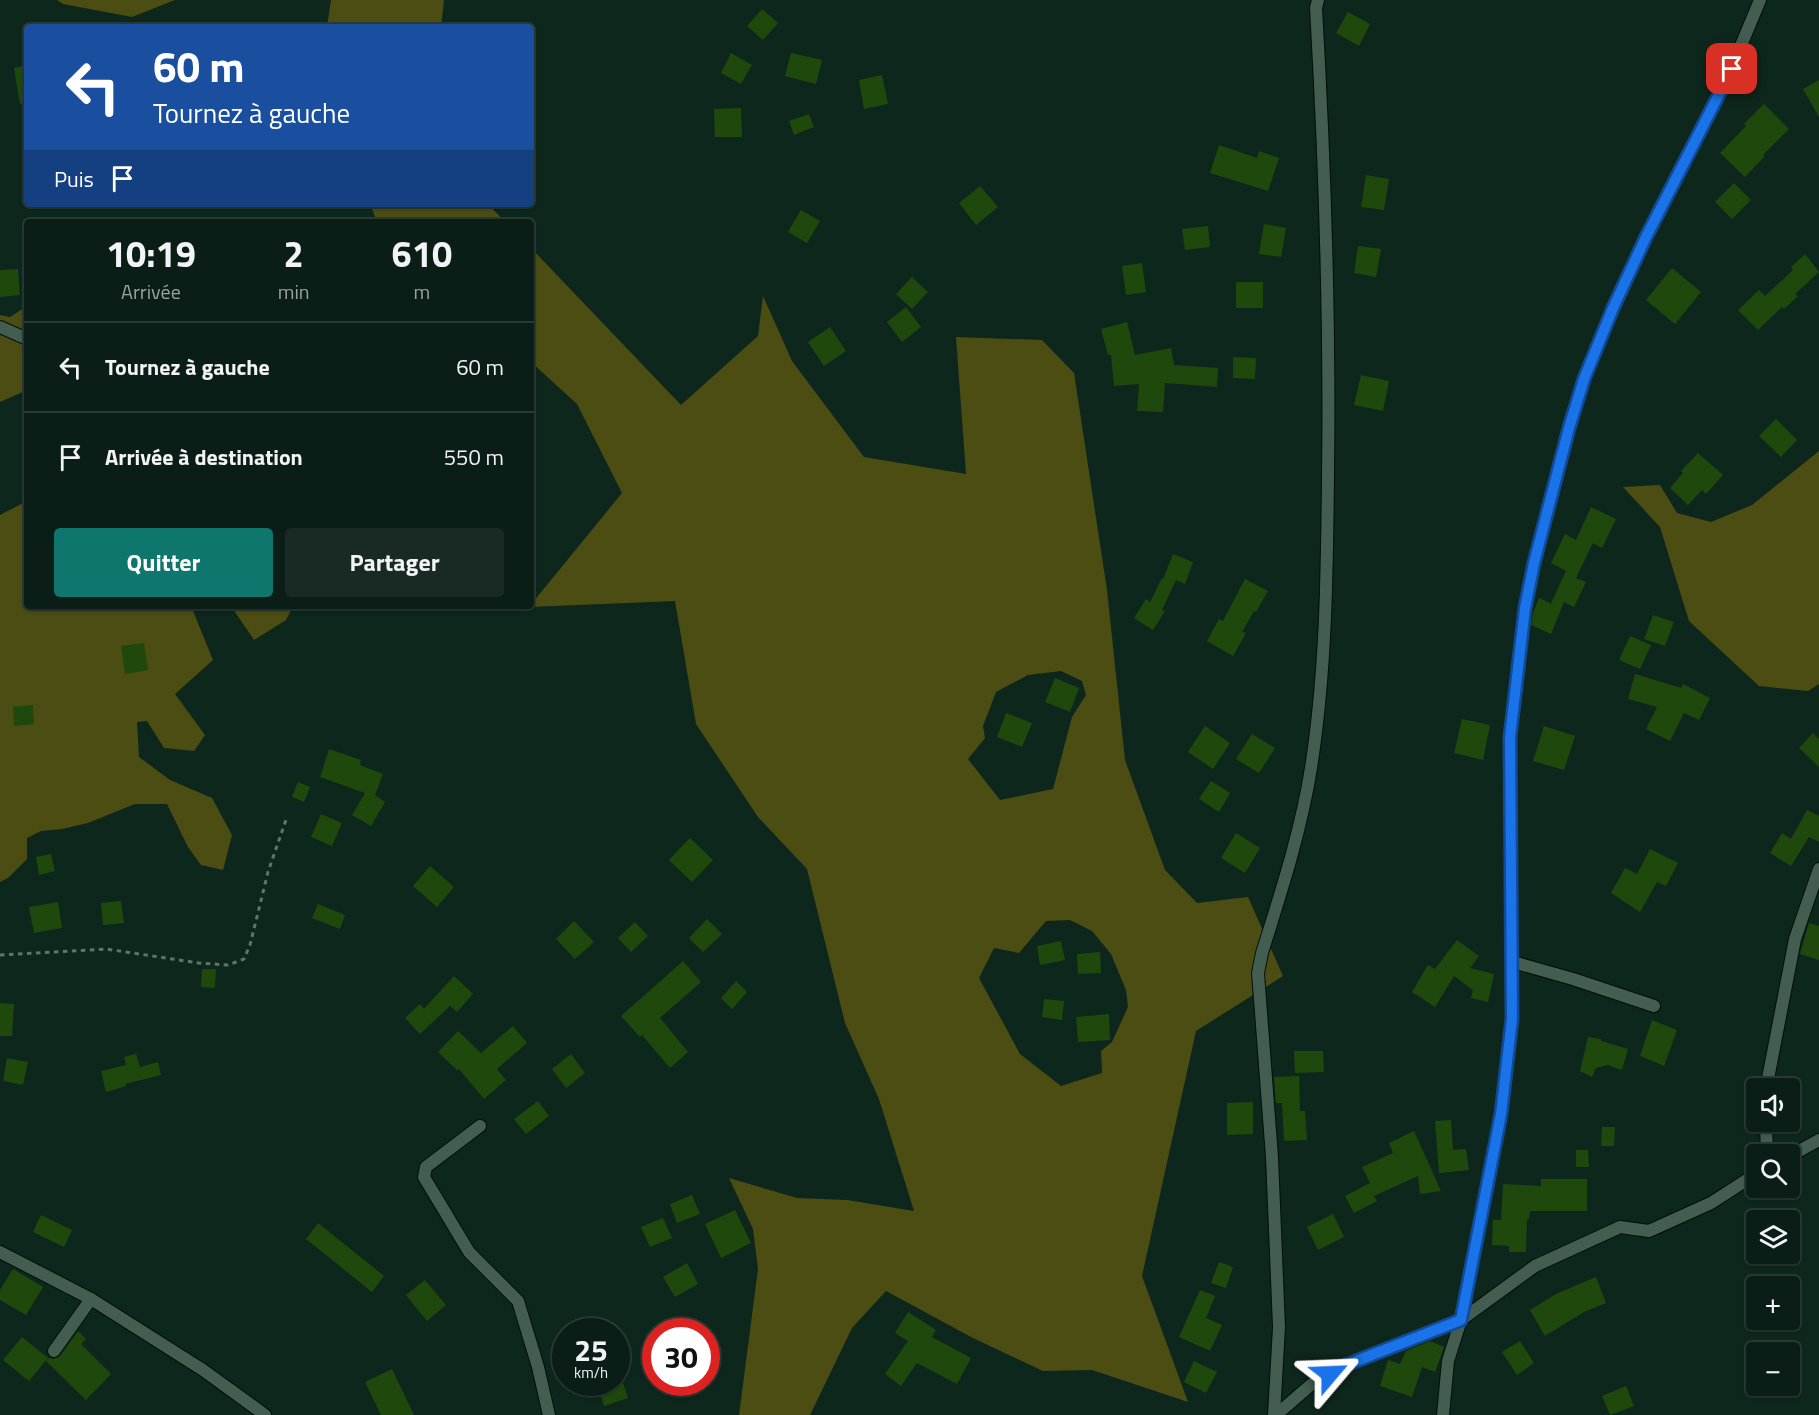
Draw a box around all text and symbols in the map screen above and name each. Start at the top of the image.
text: 60 m [153,34,245,98]
pin [1706,43,1757,94]
icon: left [54,48,132,126]
icon: arrive [1715,52,1748,85]
text: Tournez à gauche [153,92,350,133]
text: Puis [54,162,94,196]
icon: arrive [106,162,139,195]
text: 10:19 [106,226,196,281]
text: 2 [284,226,304,281]
text: 610 [392,226,452,281]
text: Arrivée [121,276,181,307]
text: min [278,276,310,307]
text: m [413,276,430,307]
text: Tournez à gauche [105,350,270,384]
text: 60 m [456,350,504,384]
icon: left [54,351,87,384]
text: Arrivée à destination [105,440,303,474]
text: 550 m [444,440,504,474]
icon: arrive [54,441,87,474]
button: Quitter [54,528,273,597]
button: Partager [285,528,504,597]
map controls [1746,1078,1800,1396]
button: sound [1746,1078,1800,1132]
button: search [1746,1144,1800,1198]
button: layers [1746,1210,1800,1264]
button: + [1746,1276,1800,1330]
speed limit sign: 30 [642,1318,720,1396]
text: 25 [574,1327,608,1373]
position arrow [1298,1342,1362,1406]
button: − [1746,1342,1800,1396]
text: km/h [574,1361,608,1384]

